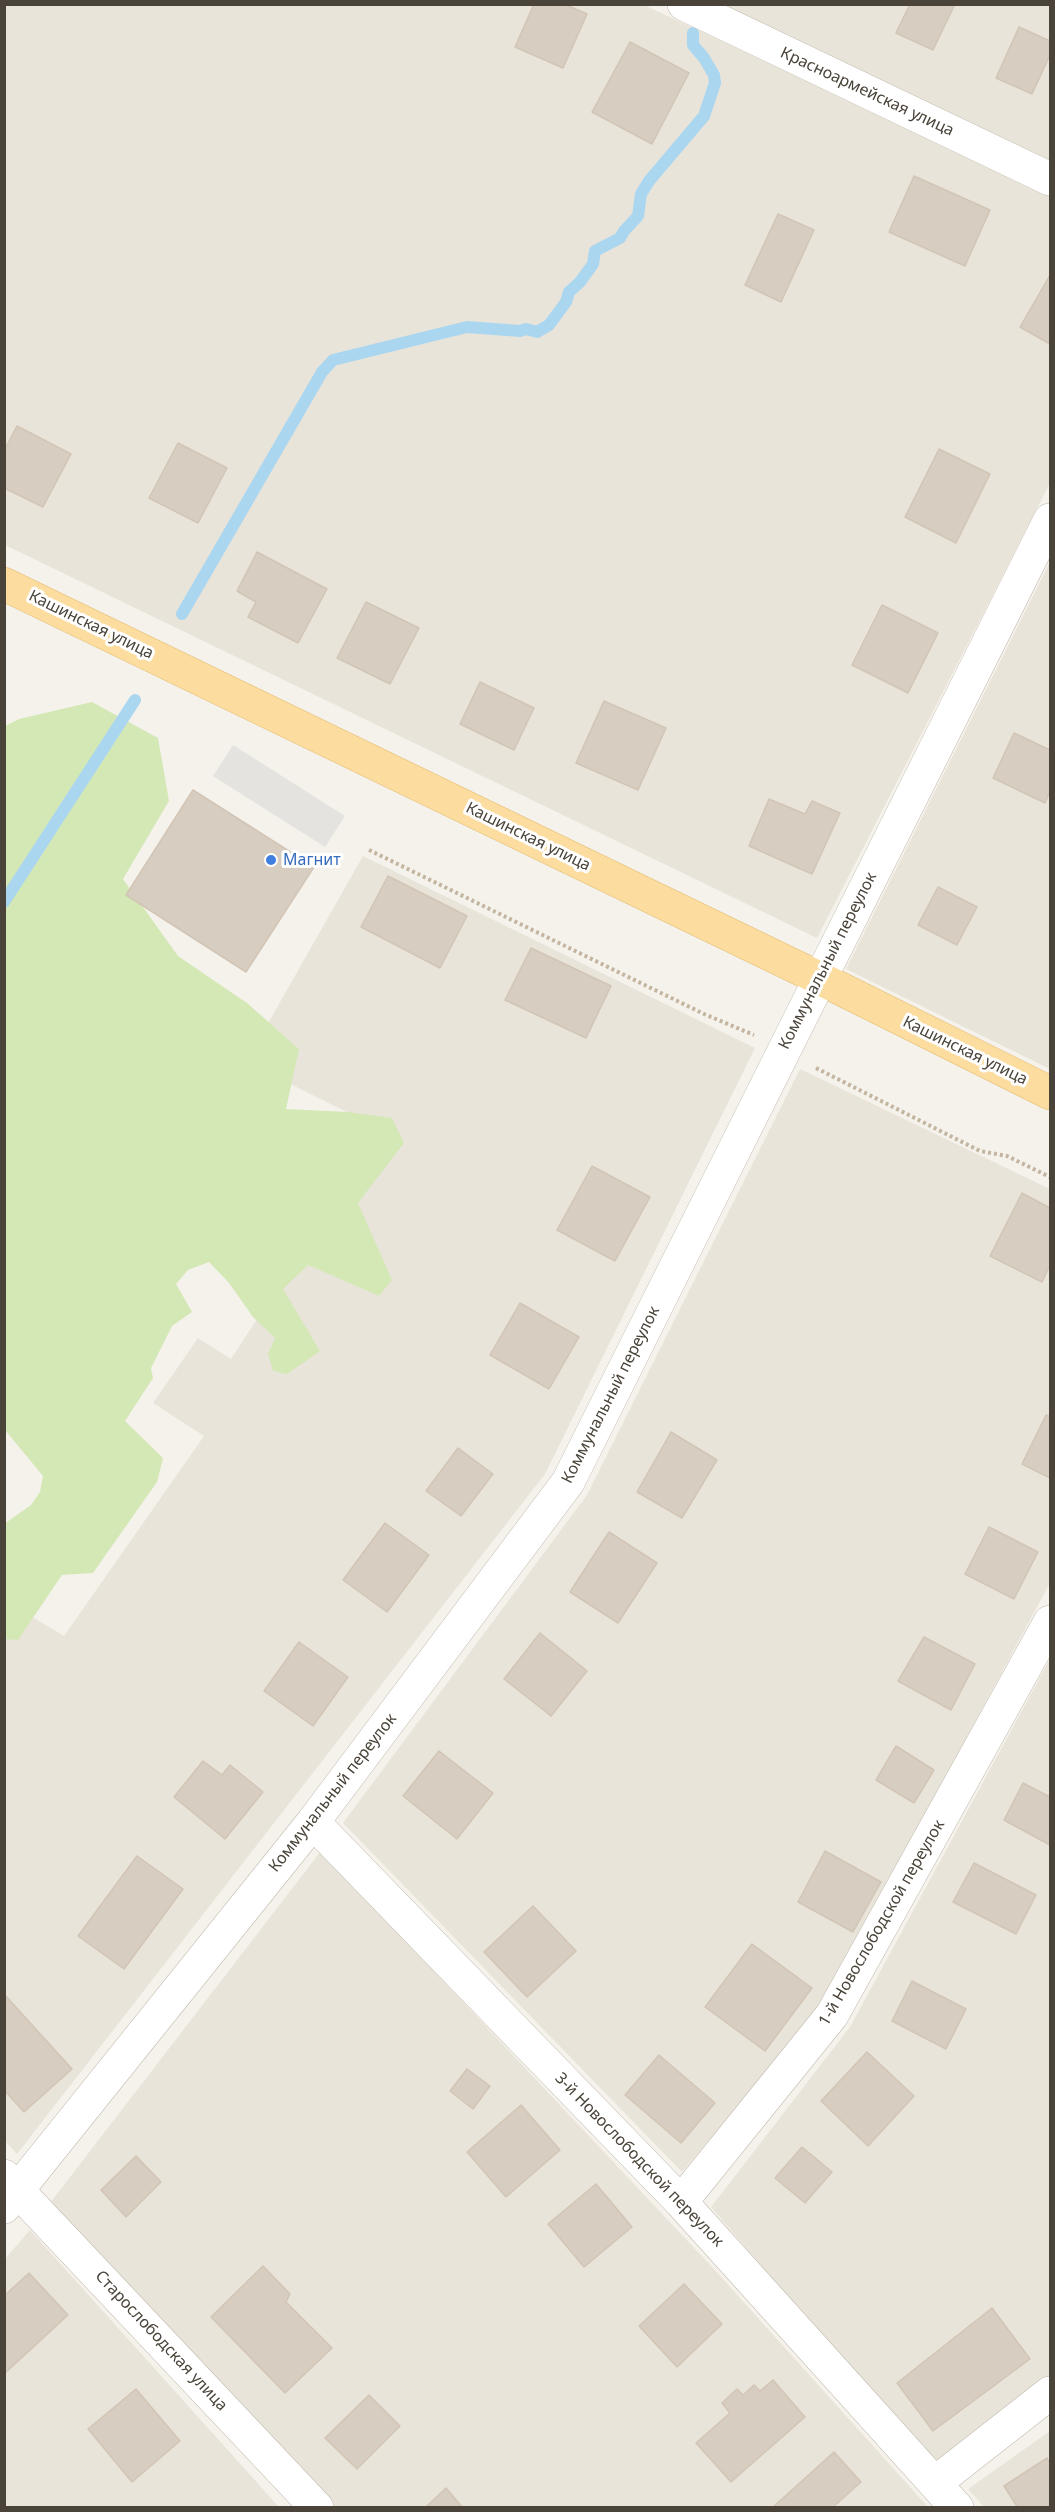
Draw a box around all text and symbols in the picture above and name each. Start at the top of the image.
street label: Красноармейская улица [777,43,957,141]
street label: Кашинская улица [25,586,157,664]
street label: Кашинская улица [462,798,594,876]
place label: Магнит [283,850,341,870]
marker: Магнит [264,853,278,867]
street label: Коммунальный переулок [775,869,881,1053]
street label: Кашинская улица [899,1012,1031,1090]
street label: Коммунальный переулок [558,1303,664,1487]
street label: Коммунальный переулок [265,1710,401,1876]
street label: 1-й Новослободской переулок [815,1817,949,2029]
street label: 3-й Новослободской переулок [551,2069,727,2251]
street label: Старослободская улица [91,2267,231,2415]

